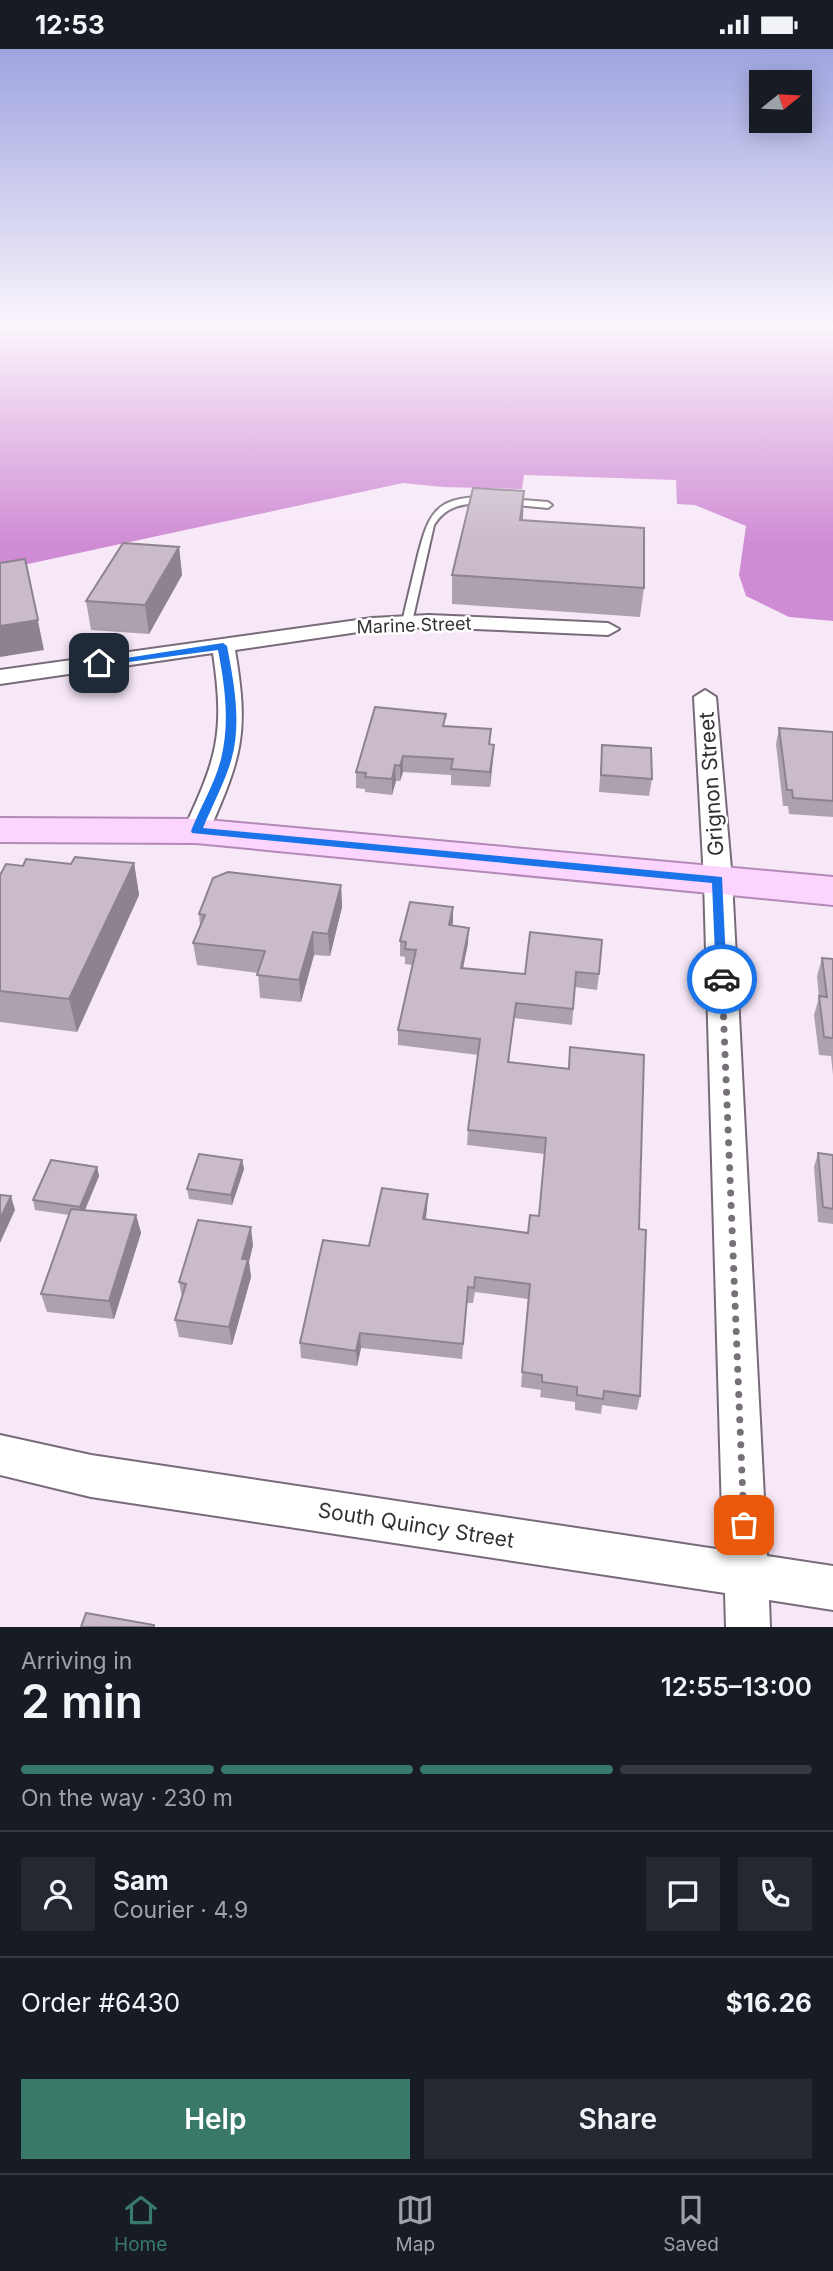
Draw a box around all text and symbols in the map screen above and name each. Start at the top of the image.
text: 12:53 [35,9,105,40]
north arrow [749,70,812,133]
map controls [749,70,812,133]
street label: Marine Street [356,613,472,637]
pin [69,633,129,693]
icon: home [80,644,118,682]
street label: Grignon Street [693,711,729,857]
courier [687,944,757,1014]
icon: car [703,960,741,998]
pin [714,1495,774,1555]
street label: South Quincy Street [316,1497,516,1553]
icon: bag [725,1506,763,1544]
text: Arriving in [21,1647,132,1675]
text: 12:55–13:00 [661,1671,812,1702]
text: 2 min [21,1673,143,1729]
text: On the way · 230 m [21,1784,233,1812]
button: person [21,1857,95,1931]
button: chat [646,1857,720,1931]
button: phone [738,1857,812,1931]
text: Sam [113,1865,169,1896]
text: Courier · 4.9 [113,1896,248,1924]
text: Order #6430 [21,1987,180,2018]
text: $16.26 [726,1987,812,2018]
button: Help [21,2079,410,2159]
button: Share [424,2079,812,2159]
tab: Home [114,2191,167,2256]
tab: Map [396,2191,435,2256]
tab: Saved [663,2191,719,2256]

